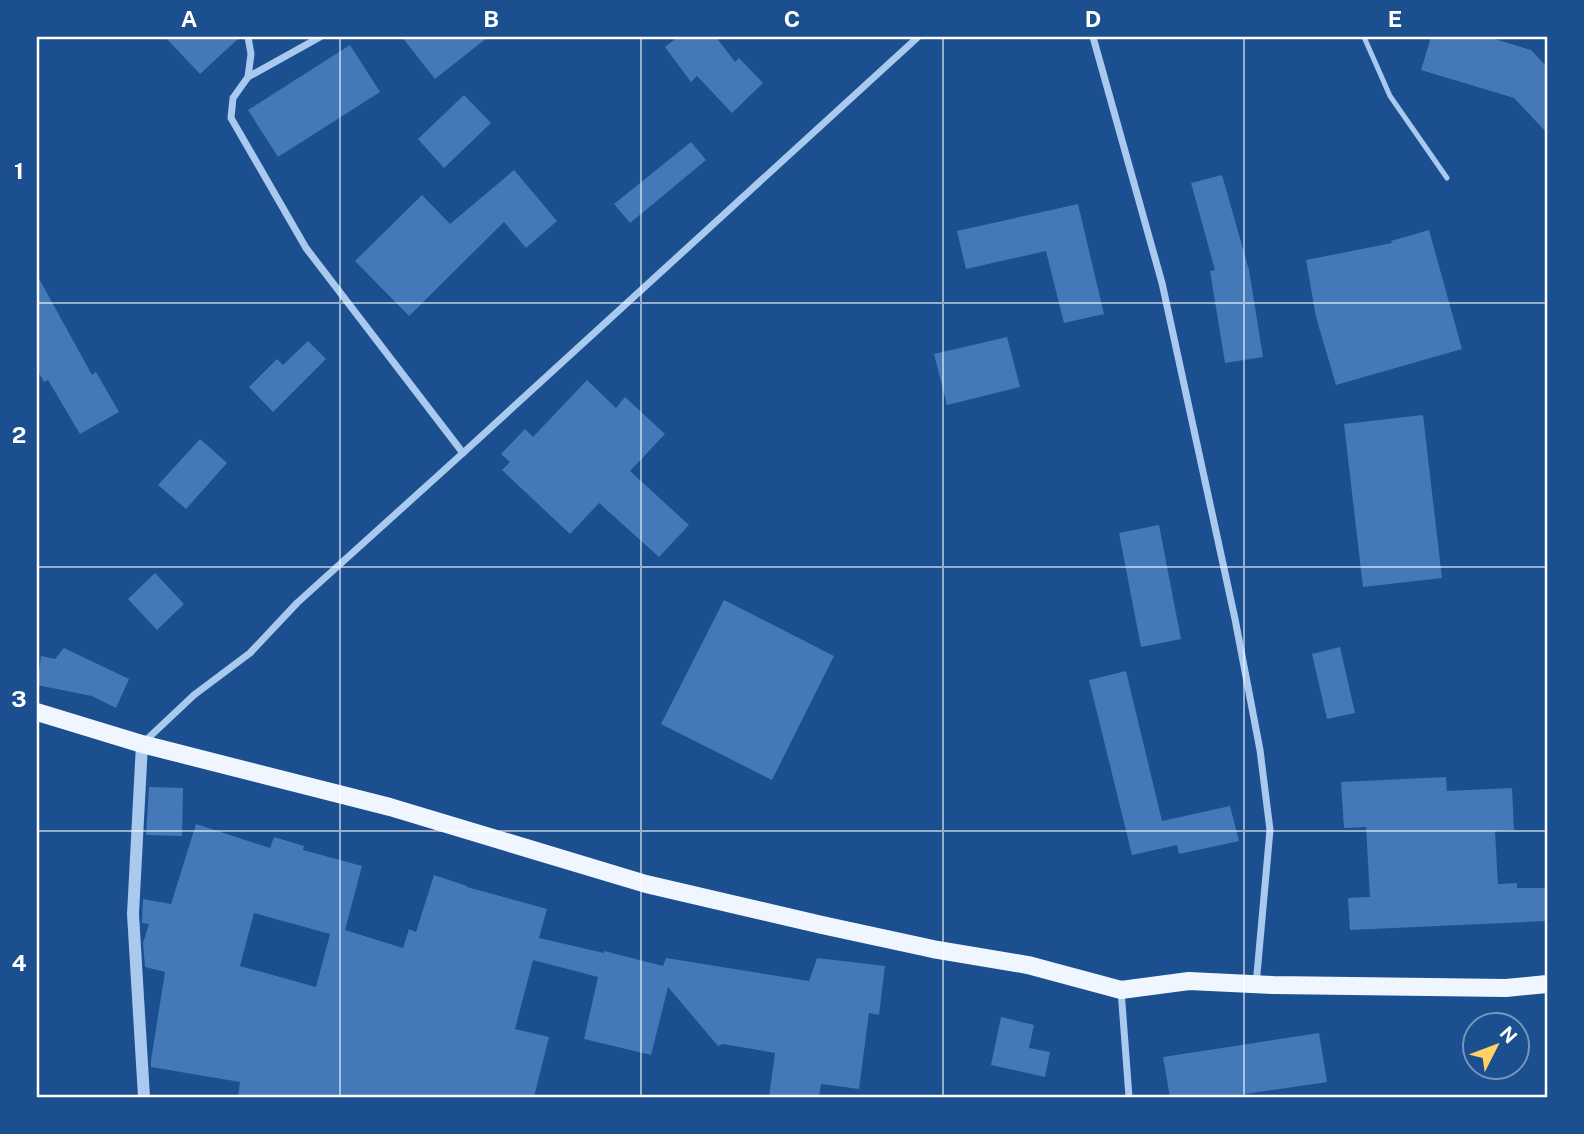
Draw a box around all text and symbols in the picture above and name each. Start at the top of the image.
text: A [181,5,198,32]
text: B [483,5,499,32]
text: C [784,5,800,32]
text: D [1085,5,1101,32]
text: E [1388,5,1402,32]
text: 1 [14,157,24,184]
text: 2 [12,421,26,448]
text: 3 [11,685,27,712]
text: 4 [11,949,27,976]
north arrow [1462,1012,1532,1082]
text: N [1495,1022,1522,1048]

